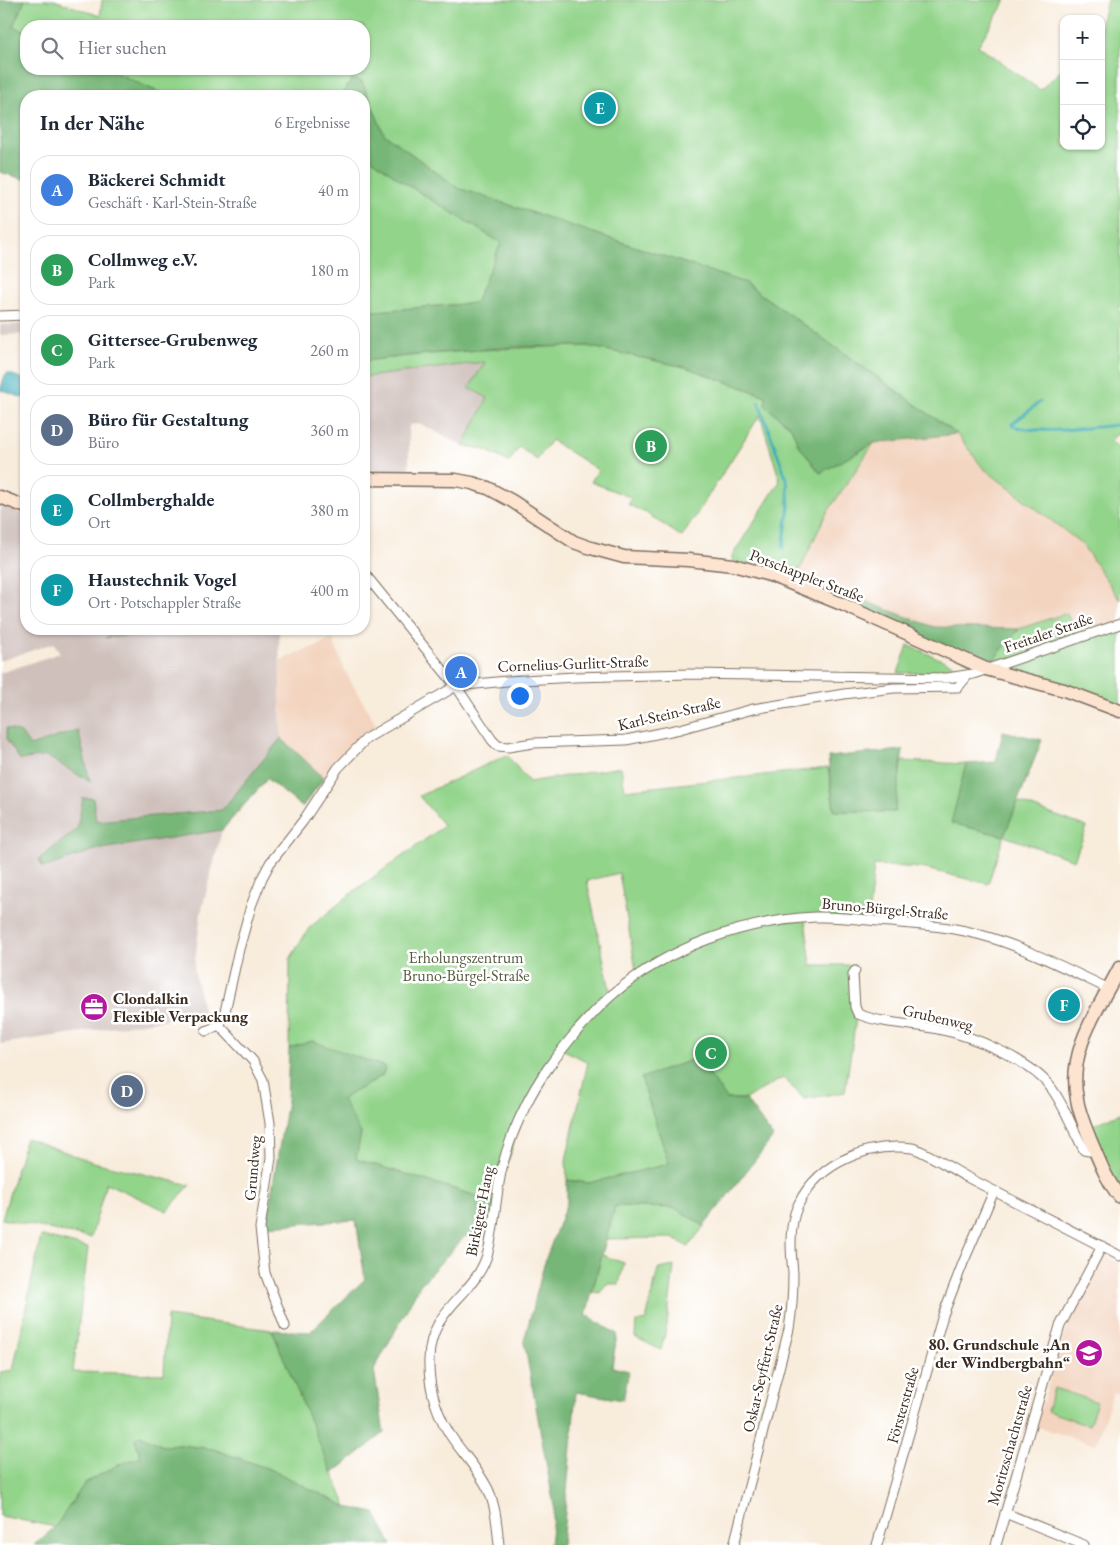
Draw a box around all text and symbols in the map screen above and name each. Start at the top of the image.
map controls [1060,15,1105,150]
button: + [1060,15,1105,60]
search box [20,20,370,75]
icon: search [38,34,66,62]
text: Hier suchen [78,35,167,60]
button: − [1060,60,1105,105]
pin: E [584,89,616,127]
button: locate [1060,105,1105,150]
text: In der Nähe [40,109,145,136]
text: 6 Ergebnisse [274,112,350,133]
text: Bäckerei Schmidt [88,167,226,192]
text: A [51,180,63,201]
text: 40 m [318,180,349,201]
text: Geschäft · Karl-Stein-Straße [88,192,257,213]
text: Collmweg e.V. [88,247,198,272]
text: B [52,260,62,281]
text: 180 m [310,260,349,281]
text: Park [88,272,115,293]
text: Gittersee-Grubenweg [88,327,258,352]
text: C [51,340,63,361]
text: 260 m [310,340,349,361]
text: Park [88,352,115,373]
text: Büro für Gestaltung [88,407,249,432]
text: D [51,420,63,441]
text: 360 m [310,420,349,441]
pin: B [635,427,667,465]
text: Büro [88,432,119,453]
text: Collmberghalde [88,487,214,512]
text: E [52,500,62,521]
text: 380 m [310,500,349,521]
text: Ort [88,512,111,533]
street label: Potschappler Straße [747,544,867,607]
text: Haustechnik Vogel [88,567,237,592]
text: F [53,580,61,601]
text: 400 m [310,580,349,601]
text: Ort · Potschappler Straße [88,592,241,613]
street label: Freitaler Straße [1001,608,1095,657]
street label: Cornelius-Gurlitt-Straße [497,650,649,677]
pin: A [445,653,477,691]
your location [507,683,533,709]
street label: Karl-Stein-Straße [616,691,723,736]
street label: Bruno-Bürgel-Straße [821,893,949,924]
park label: Erholungszentrum Bruno-Bürgel-Straße [402,947,530,986]
pin: F [1048,986,1080,1024]
place label: Clondalkin Flexible Verpackung [113,988,249,1027]
office icon: Clondalkin Flexible Verpackung [79,992,109,1022]
street label: Grubenweg [901,999,976,1036]
pin: C [695,1034,727,1072]
pin: D [111,1072,143,1110]
street label: Grundweg [239,1133,266,1202]
street label: Birkigter Hang [460,1163,499,1258]
street label: Oskar-Seyffert-Straße [738,1302,787,1434]
place label: 80. Grundschule „An der Windbergbahn“ [928,1334,1070,1373]
school or university icon: 80. Grundschule „An der Windbergbahn“ [1074,1338,1104,1368]
street label: Försterstraße [882,1364,923,1446]
street label: Moritzschachtstraße [982,1382,1037,1508]

